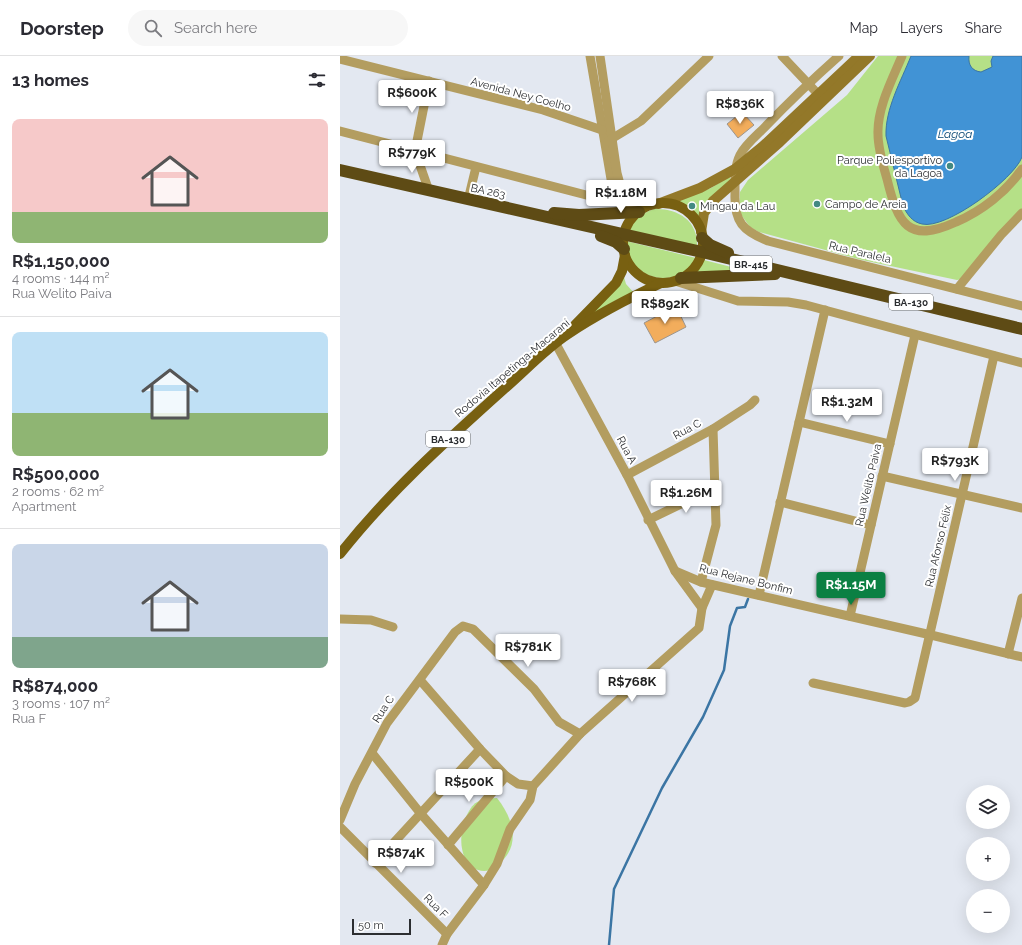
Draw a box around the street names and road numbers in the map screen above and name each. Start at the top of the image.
street label: Avenida Ney Coelho [469,75,573,114]
street label: BA 263 [469,181,507,202]
street label: Rua Paralela [827,239,892,266]
road number: BR-415 [730,256,772,272]
road number: BA-130 [889,294,933,310]
street label: Rodovia Itapetinga-Macaraní [452,316,573,420]
street label: Rua C [671,416,704,442]
road number: BA-130 [426,431,470,447]
street label: Rua A [614,434,639,467]
street label: Rua Welito Paiva [853,442,884,528]
street label: Rua Afonso Félix [923,503,954,588]
street label: Rua Rejane Bonfim [698,562,794,597]
street label: Rua C [370,693,397,725]
street label: Rua F [421,892,451,922]

